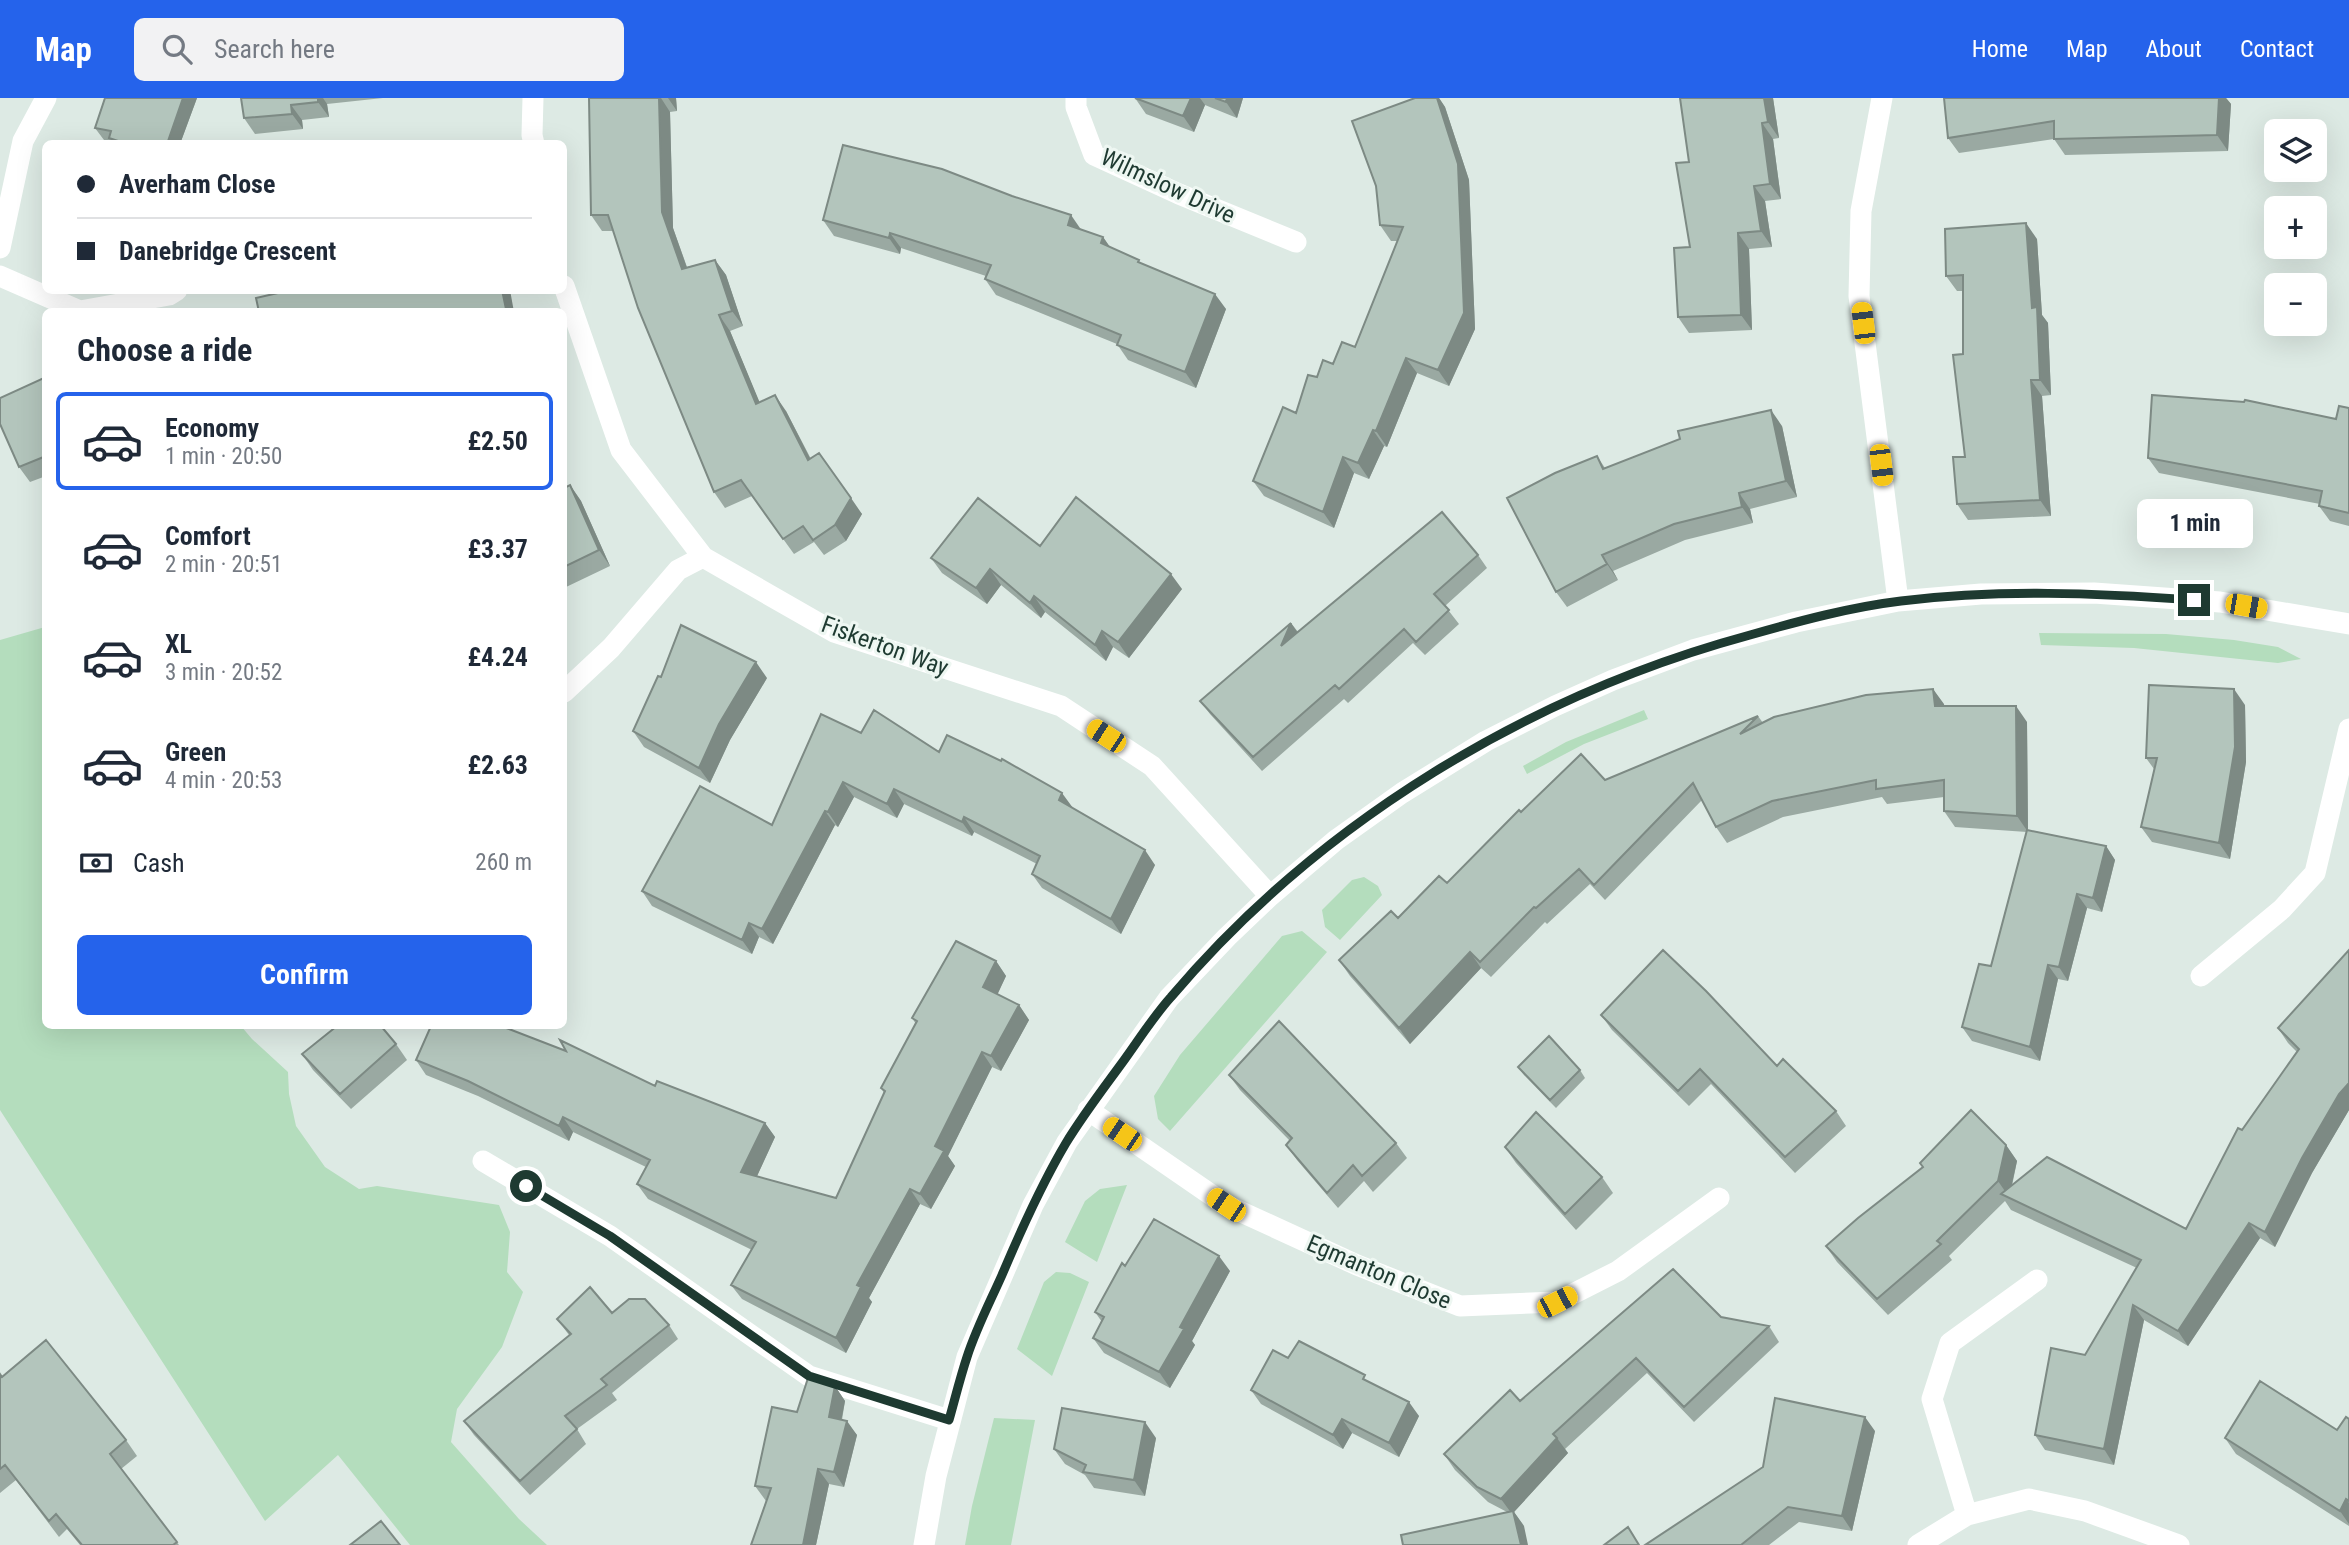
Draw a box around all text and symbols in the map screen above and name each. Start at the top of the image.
search box [134,18,624,81]
text: Map [35,30,92,69]
icon: search [158,30,196,68]
text: Search here [214,34,335,64]
text: Home [1972,35,2028,63]
text: Map [2066,35,2108,63]
text: About [2146,35,2202,63]
text: Contact [2240,35,2314,63]
map controls [2264,119,2327,336]
button: layers [2264,119,2327,182]
street label: Wilmslow Drive [1096,143,1240,229]
text: Averham Close [119,169,275,199]
button: + [2264,196,2327,259]
text: Danebridge Crescent [119,236,336,266]
button: − [2264,273,2327,336]
car [1851,301,1876,345]
text: Choose a ride [77,331,252,369]
icon: car [81,410,144,473]
text: Economy [165,413,259,443]
text: £2.50 [467,426,528,456]
text: 1 min · 20:50 [165,443,282,470]
car [1869,443,1894,487]
callout: 1 min [2136,498,2252,547]
text: 1 min [2169,510,2221,537]
icon: car [81,518,144,581]
text: Comfort [165,521,251,551]
text: £3.37 [467,534,528,564]
text: 2 min · 20:51 [165,551,282,578]
route end [2178,584,2210,616]
car [2224,592,2269,620]
street label: Fiskerton Way [818,610,952,682]
icon: car [81,626,144,689]
text: XL [165,629,192,659]
text: £4.24 [467,642,528,672]
text: 3 min · 20:52 [165,659,282,686]
car [1083,716,1130,756]
icon: car [81,734,144,797]
text: Green [165,737,226,767]
text: £2.63 [467,750,528,780]
text: 4 min · 20:53 [165,767,282,794]
icon: cash [77,844,115,882]
text: Cash [133,848,185,878]
text: 260 m [475,849,532,876]
button: Confirm [77,935,532,1015]
car [1099,1114,1146,1154]
route start [510,1170,542,1202]
car [1203,1185,1250,1225]
street label: Egmanton Close [1303,1229,1455,1315]
car [1534,1283,1581,1321]

